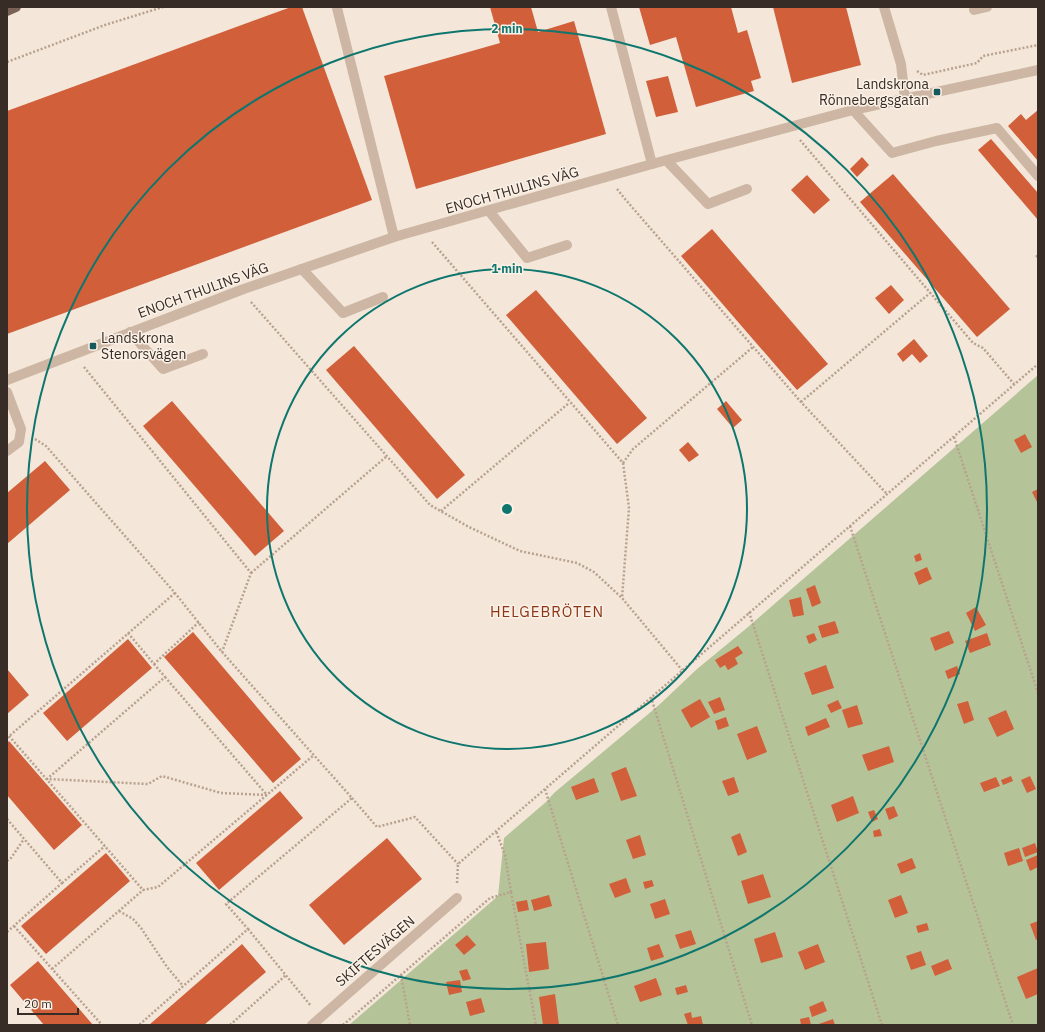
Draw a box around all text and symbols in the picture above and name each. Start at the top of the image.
text: 2 min [491,21,523,36]
place label: Landskrona Rönnebergsgatan [819,75,930,109]
marker: Landskrona Rönnebergsgatan [932,87,942,97]
street label: ENOCH THULINS VÄG [443,162,581,218]
street label: ENOCH THULINS VÄG [135,258,271,322]
text: 1 min [491,261,523,276]
place label: Landskrona Stenorsvägen [101,329,186,363]
marker: Landskrona Stenorsvägen [88,341,98,351]
centre of rings [500,502,514,516]
district label: HELGEBRÖTEN [490,602,604,621]
street label: SKIFTESVÄGEN [332,912,418,990]
scale bar [18,990,78,1016]
text: 20 m [24,996,52,1011]

